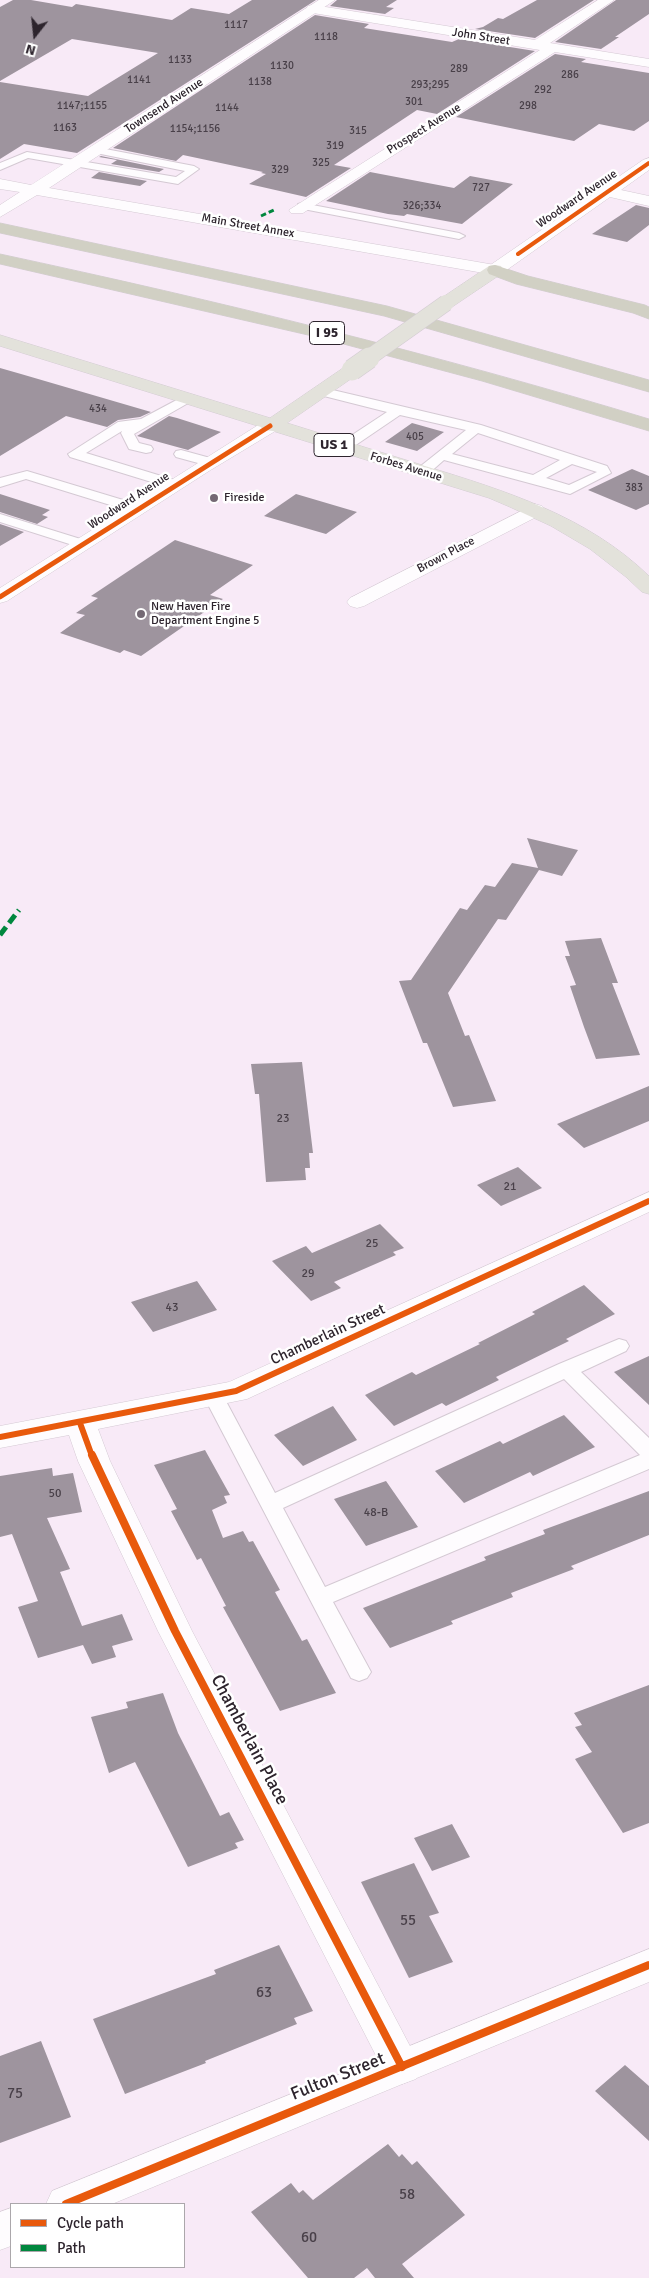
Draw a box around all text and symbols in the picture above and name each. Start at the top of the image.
north arrow [10,10,60,60]
house number: 1117 [224,18,248,32]
street label: John Street [451,25,511,49]
house number: 1118 [314,30,338,44]
text: N [24,40,38,59]
house number: 1133 [168,53,192,67]
house number: 1130 [270,59,294,73]
house number: 289 [450,62,468,76]
house number: 286 [561,68,579,82]
house number: 1141 [127,73,151,87]
street label: Townsend Avenue [122,75,206,137]
house number: 1138 [248,75,272,89]
house number: 293;295 [411,78,449,92]
house number: 292 [534,83,552,97]
house number: 301 [405,95,423,109]
house number: 1147;1155 [57,99,107,113]
house number: 298 [519,99,537,113]
street label: Prospect Avenue [384,100,464,158]
house number: 1144 [215,101,239,115]
house number: 1163 [53,121,77,135]
house number: 1154;1156 [170,122,220,136]
house number: 315 [349,124,367,138]
house number: 319 [326,139,344,153]
house number: 325 [312,156,330,170]
house number: 329 [271,163,289,177]
street label: Woodward Avenue [534,167,620,231]
house number: 727 [472,181,490,195]
house number: 326;334 [403,199,441,213]
street label: Main Street Annex [200,211,296,241]
road number: I 95 [310,322,344,344]
house number: 434 [89,402,107,416]
house number: 405 [406,430,424,444]
road number: US 1 [314,434,354,456]
street label: Forbes Avenue [368,449,444,485]
street label: Woodward Avenue [86,469,172,533]
house number: 383 [625,481,643,495]
place label: Fireside [224,491,265,505]
marker: Fireside [208,492,220,504]
street label: Brown Place [415,534,477,576]
place label: New Haven Fire Department Engine 5 [151,600,260,628]
marker: New Haven Fire Department Engine 5 [135,608,147,620]
house number: 23 [277,1112,289,1126]
house number: 21 [504,1180,516,1194]
house number: 25 [366,1237,378,1251]
house number: 29 [302,1267,314,1281]
house number: 43 [166,1301,178,1315]
street label: Chamberlain Street [268,1301,388,1369]
house number: 50 [49,1487,61,1501]
house number: 48-B [364,1506,388,1520]
street label: Chamberlain Place [206,1671,292,1809]
house number: 55 [400,1912,416,1930]
house number: 63 [256,1984,272,2002]
street label: Fulton Street [288,2048,388,2106]
house number: 75 [7,2085,23,2103]
house number: 58 [399,2186,415,2204]
legend [10,2203,185,2268]
text: Cycle path [57,2214,124,2232]
house number: 60 [301,2229,317,2247]
text: Path [57,2239,86,2257]

